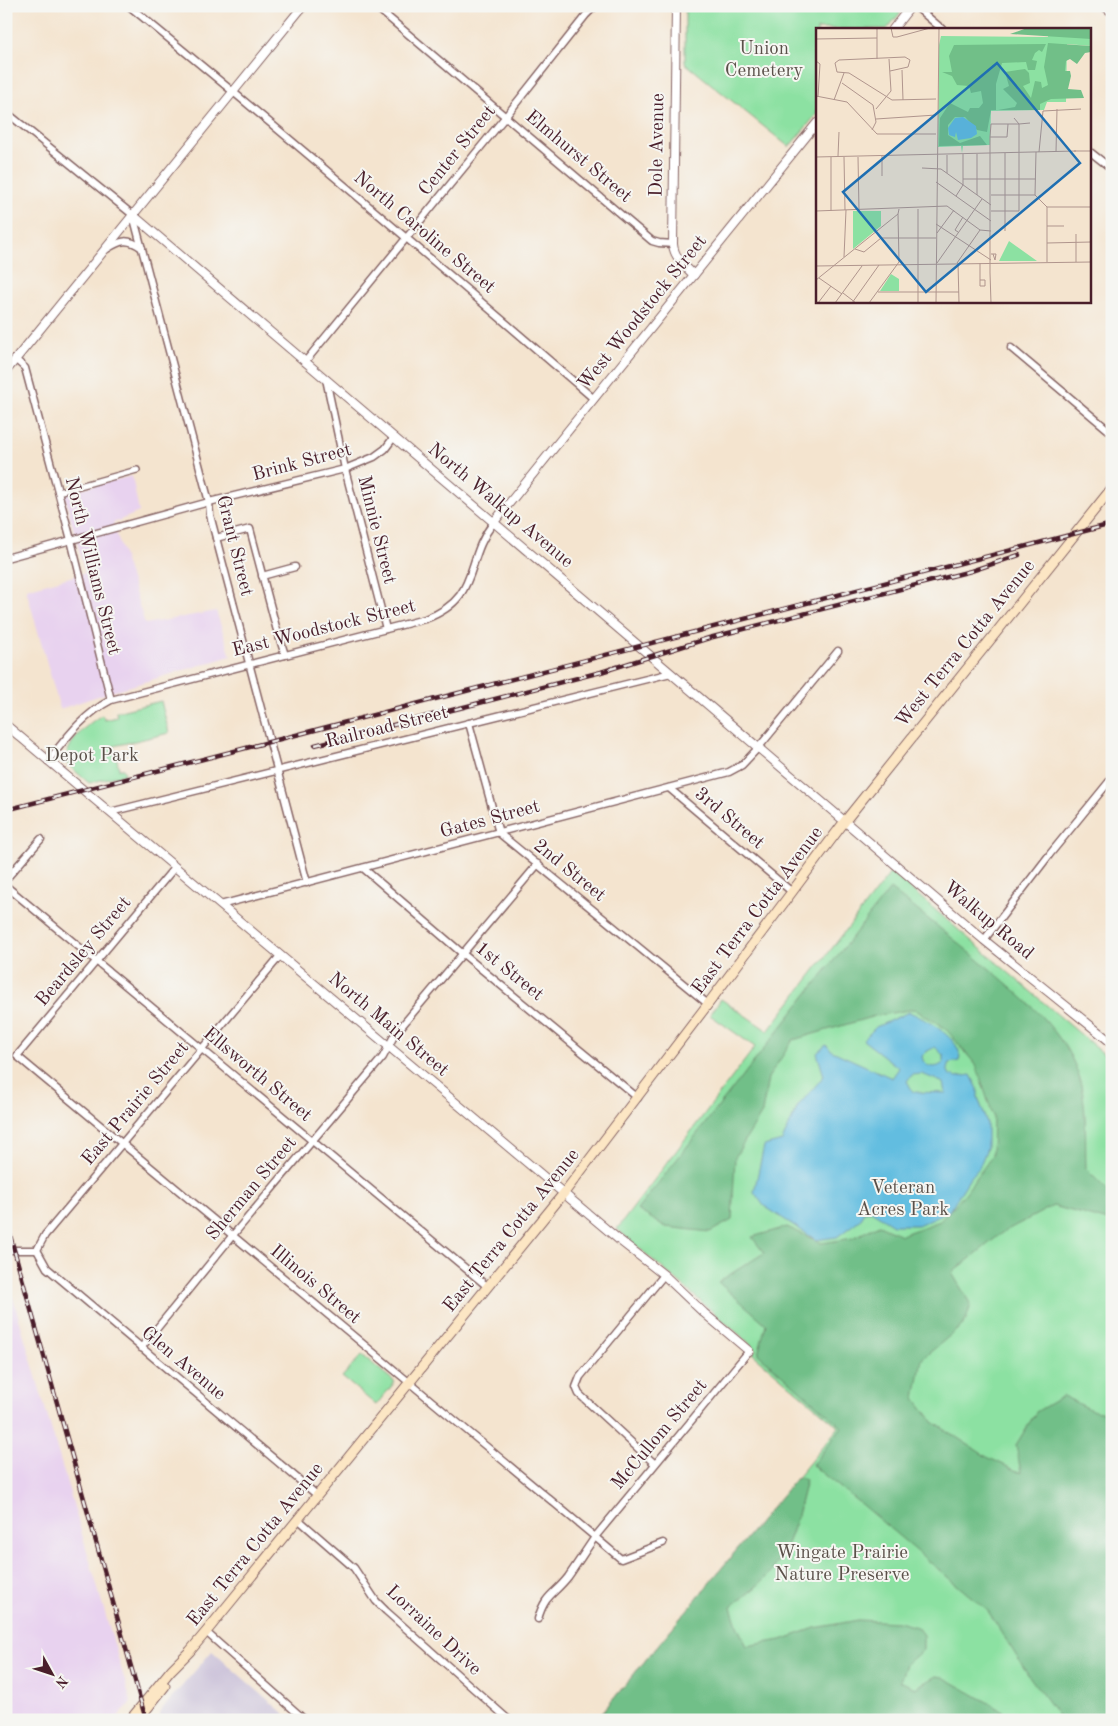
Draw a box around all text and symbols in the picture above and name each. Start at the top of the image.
inset map [816,28,1090,302]
park label: Union Cemetery [725,40,803,81]
street label: Dole Avenue [648,93,668,197]
street label: Center Street [416,102,500,200]
street label: Elmhurst Street [521,107,635,207]
street label: North Caroline Street [350,168,498,298]
street label: West Woodstock Street [575,232,711,394]
street label: North Walkup Avenue [424,440,576,572]
street label: Brink Street [250,441,354,485]
street label: Minnie Street [353,474,399,586]
street label: North Williams Street [61,475,123,657]
street label: Grant Street [212,494,256,598]
street label: West Terra Cotta Avenue [893,557,1039,731]
street label: East Woodstock Street [230,597,418,661]
street label: Railroad Street [324,704,450,752]
park label: Depot Park [45,747,139,766]
street label: 3rd Street [691,785,767,853]
street label: Gates Street [438,798,542,842]
street label: East Terra Cotta Avenue [689,824,827,998]
street label: 2nd Street [529,836,609,906]
street label: Walkup Road [939,878,1037,964]
street label: Beardsley Street [33,893,135,1011]
street label: 1st Street [471,939,547,1005]
street label: North Main Street [324,969,452,1081]
street label: Ellsworth Street [199,1024,315,1126]
street label: East Prairie Street [79,1038,193,1170]
street label: Sherman Street [203,1133,301,1245]
street label: East Terra Cotta Avenue [440,1146,584,1316]
park label: Veteran Acres Park [857,1179,949,1220]
street label: Illinois Street [266,1242,364,1328]
street label: Glen Avenue [137,1323,229,1405]
street label: McCullom Street [609,1376,711,1494]
street label: East Terra Cotta Avenue [184,1460,328,1630]
park label: Wingate Prairie Nature Preserve [775,1544,909,1585]
street label: Lorraine Drive [382,1582,484,1680]
north arrow [28,1648,78,1698]
text: N [52,1673,70,1691]

